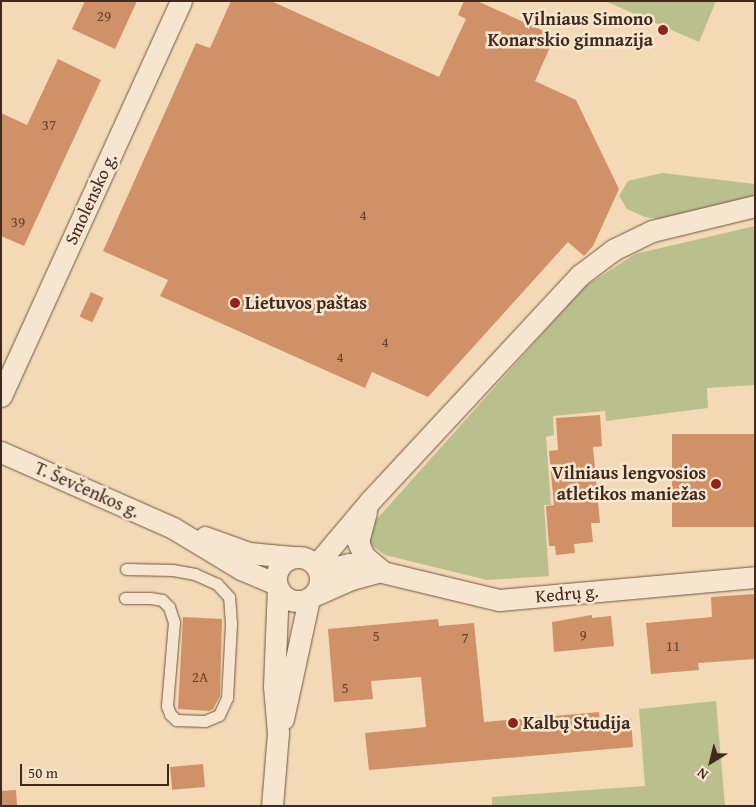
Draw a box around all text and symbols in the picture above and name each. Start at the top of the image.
house number: 29 [97,7,111,25]
place label: Vilniaus Simono Konarskio gimnazija [488,9,653,52]
marker: Vilniaus Simono Konarskio gimnazija [657,24,669,36]
house number: 37 [42,116,56,134]
street label: Smolensko g. [60,150,122,248]
house number: 4 [359,206,367,224]
house number: 39 [11,213,25,231]
place label: Lietuvos paštas [245,292,367,314]
marker: Lietuvos paštas [229,297,241,309]
house number: 4 [381,333,389,351]
house number: 4 [336,348,344,366]
street label: T. Ševčenkos g. [31,457,143,523]
place label: Vilniaus lengvosios atletikos maniežas [552,463,706,506]
marker: Vilniaus lengvosios atletikos maniežas [710,478,722,490]
street label: Kedrų g. [535,580,599,608]
house number: 9 [579,626,587,644]
house number: 5 [372,627,380,645]
house number: 7 [461,629,469,647]
house number: 11 [666,637,680,655]
house number: 2A [192,668,208,686]
house number: 5 [341,679,349,697]
place label: Kalbų Studija [523,712,630,734]
marker: Kalbų Studija [507,717,519,729]
north arrow [686,737,736,787]
scale bar [22,754,171,786]
text: 50 m [28,762,58,783]
text: N [693,763,712,785]

